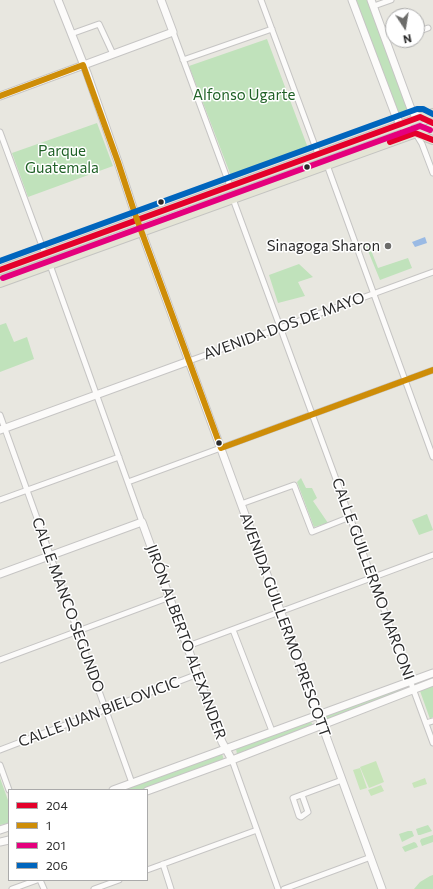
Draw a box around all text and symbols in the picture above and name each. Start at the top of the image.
north arrow [385,8,425,48]
text: N [402,32,413,46]
park label: Alfonso Ugarte [193,86,295,104]
park label: Parque Guatemala [25,142,99,177]
unlabelled marker [302,162,312,172]
unlabelled marker [156,197,166,207]
place label: Sinagoga Sharon [267,237,380,255]
marker: Sinagoga Sharon [383,241,393,251]
street label: AVENIDA DOS DE MAYO [201,288,367,364]
unlabelled marker [214,438,224,448]
street label: CALLE GUILLERMO MARCONI [328,476,418,682]
street label: AVENIDA GUILLERMO PRESCOTT [236,510,334,740]
street label: CALLE MANCO SEGUNDO [28,515,108,695]
street label: JIRÓN ALBERTO ALEXANDER [142,542,230,742]
street label: CALLE JUAN BIELOVICIC [16,673,182,751]
legend [8,789,148,881]
text: 204 [46,798,68,812]
text: 1 [46,818,51,832]
text: 201 [46,838,66,852]
text: 206 [46,858,68,872]

